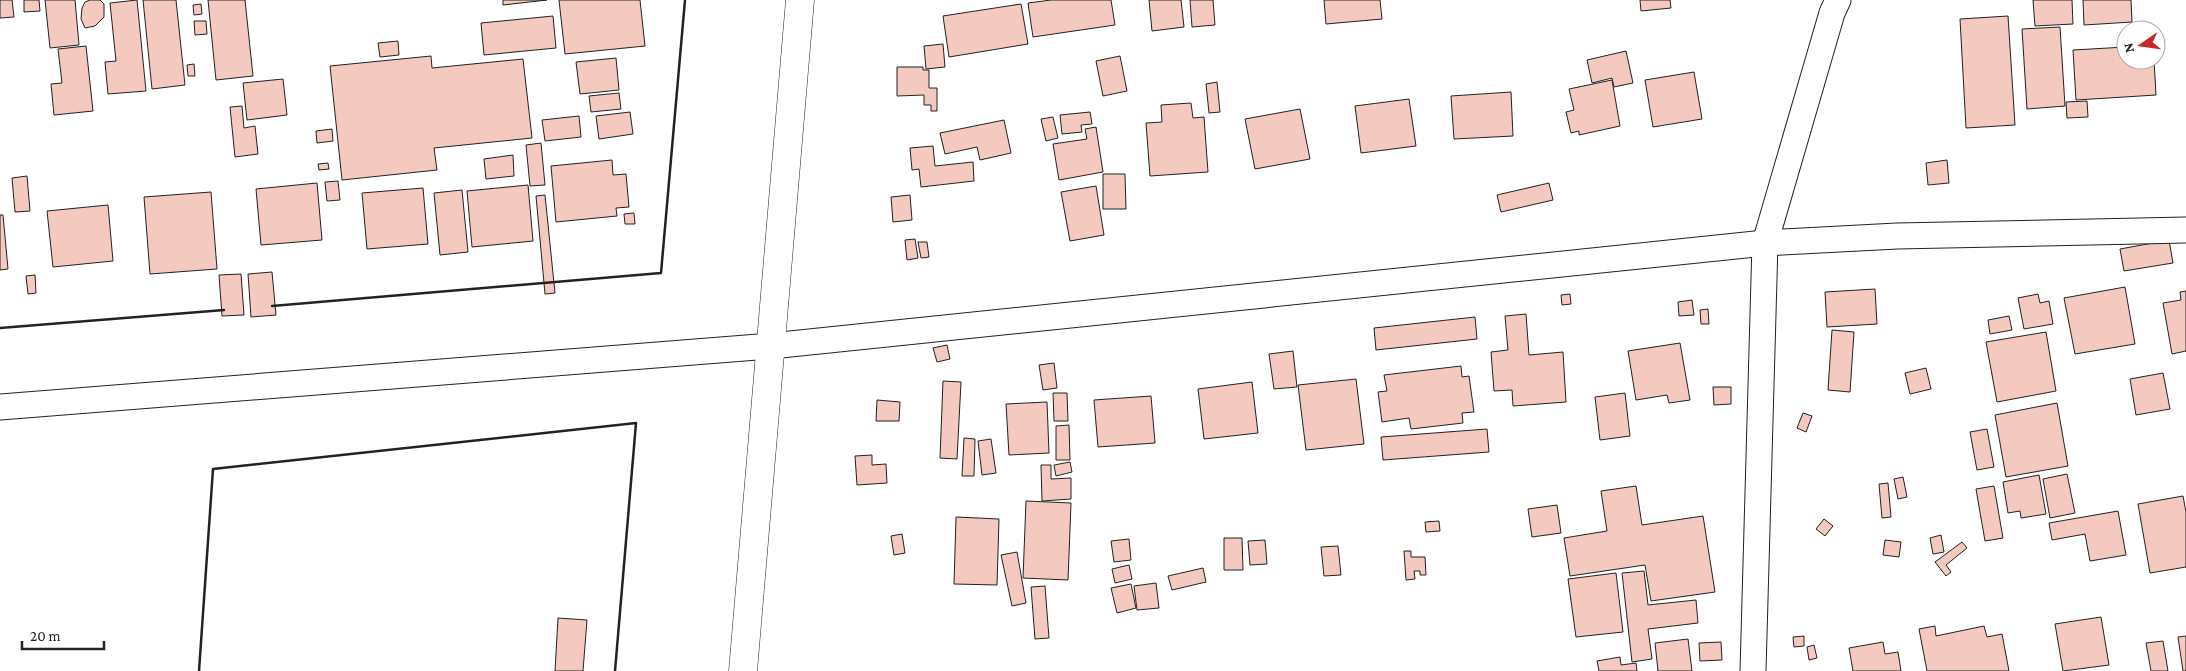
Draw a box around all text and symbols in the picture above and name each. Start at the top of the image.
north arrow [2116,20,2166,70]
text: N [2119,41,2137,54]
scale bar [22,618,105,650]
text: 20 m [30,628,61,644]

